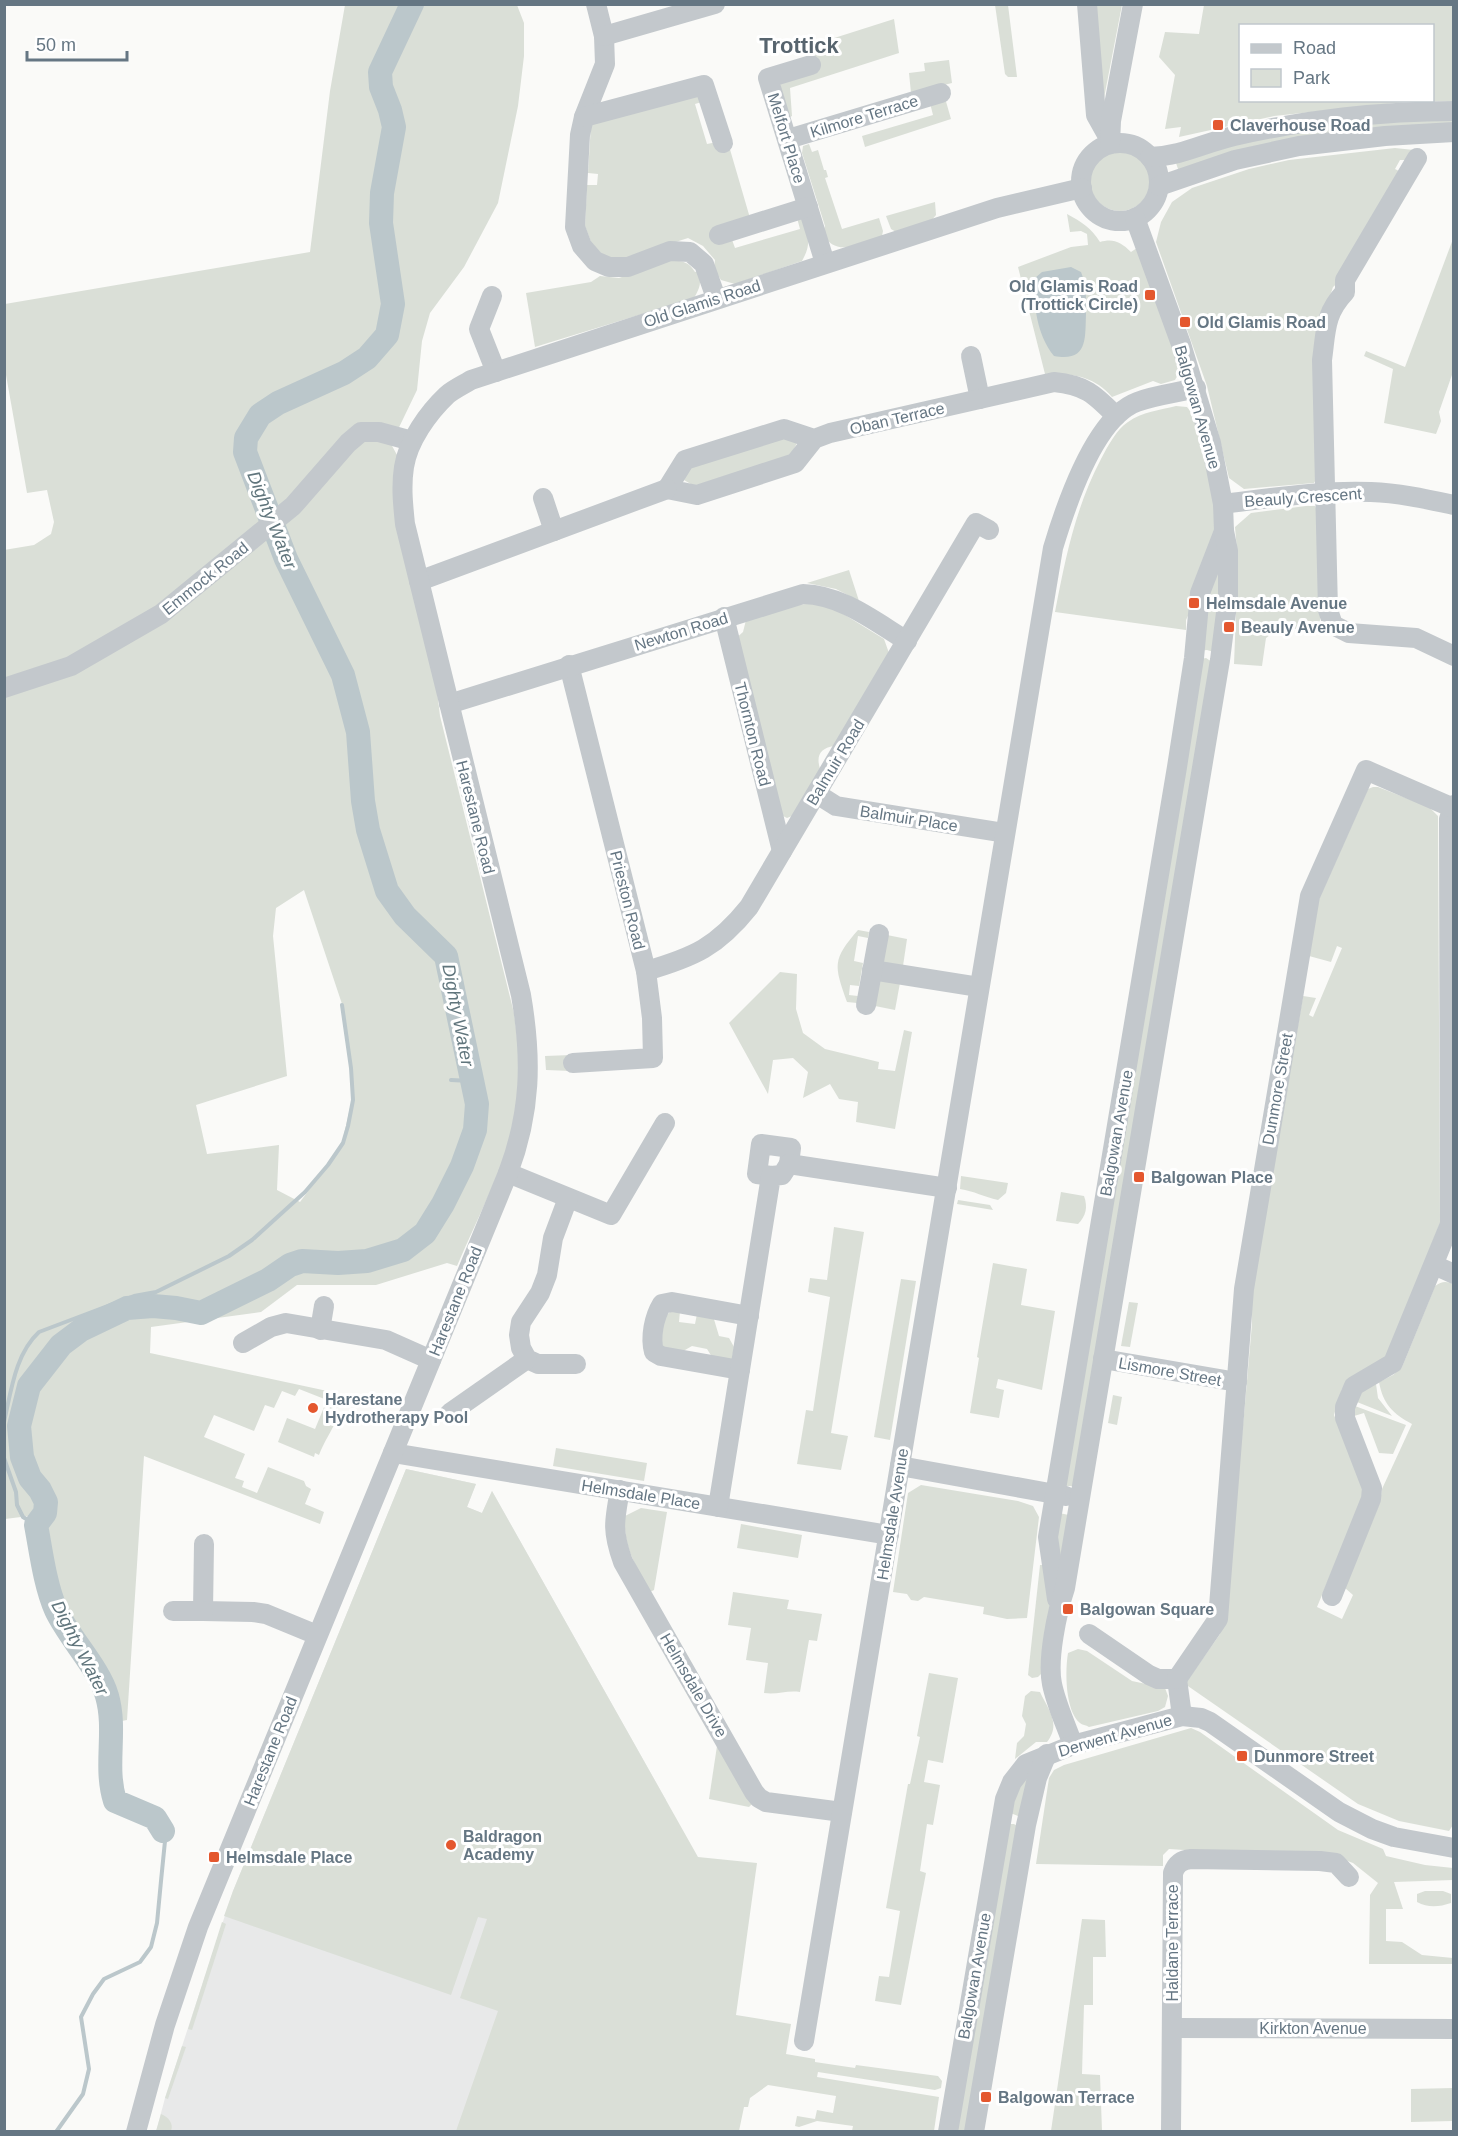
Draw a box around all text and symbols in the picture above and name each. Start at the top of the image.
scale bar [27,24,128,62]
legend [1239,24,1434,102]
district label: Trottick [759,33,839,58]
text: 50 m [36,35,76,55]
text: Road [1293,38,1336,58]
text: Park [1293,68,1331,88]
street label: Melfort Place [765,91,808,185]
street label: Kilmore Terrace [808,92,920,141]
place label: Claverhouse Road [1230,117,1370,134]
marker: Claverhouse Road [1211,118,1225,132]
street label: Old Glamis Road [642,277,763,330]
place label: Old Glamis Road (Trottick Circle) [1009,278,1138,313]
marker: Old Glamis Road (Trottick Circle) [1143,288,1157,302]
place label: Old Glamis Road [1197,314,1326,331]
marker: Old Glamis Road [1178,315,1192,329]
street label: Balgowan Avenue [1172,343,1223,471]
street label: Oban Terrace [848,399,946,438]
water label: Dighty Water [243,468,301,573]
street label: Beauly Crescent [1244,485,1363,510]
street label: Emmock Road [159,539,251,618]
place label: Helmsdale Avenue [1206,595,1347,612]
marker: Helmsdale Avenue [1187,596,1201,610]
street label: Newton Road [632,609,730,654]
place label: Beauly Avenue [1241,619,1355,636]
marker: Beauly Avenue [1222,620,1236,634]
street label: Thornton Road [731,680,774,788]
street label: Balmuir Road [803,716,868,808]
street label: Harestane Road [453,759,498,876]
street label: Balmuir Place [859,802,959,835]
street label: Prieston Road [607,849,648,951]
water label: Dighty Water [438,962,478,1069]
street label: Dunmore Street [1259,1031,1296,1146]
street label: Balgowan Avenue [1097,1069,1136,1197]
place label: Balgowan Place [1151,1169,1273,1186]
marker: Balgowan Place [1132,1170,1146,1184]
street label: Harestane Road [426,1244,485,1358]
street label: Lismore Street [1117,1354,1223,1389]
place label: Harestane Hydrotherapy Pool [325,1391,468,1426]
marker: Harestane Hydrotherapy Pool [306,1401,320,1415]
street label: Helmsdale Avenue [874,1447,911,1581]
street label: Helmsdale Place [580,1477,702,1512]
water label: Dighty Water [48,1597,113,1700]
place label: Balgowan Square [1080,1601,1214,1618]
marker: Balgowan Square [1061,1602,1075,1616]
street label: Helmsdale Drive [657,1630,730,1740]
street label: Harestane Road [241,1694,300,1808]
street label: Derwent Avenue [1057,1711,1174,1760]
place label: Dunmore Street [1254,1748,1375,1765]
marker: Dunmore Street [1235,1749,1249,1763]
place label: Baldragon Academy [463,1828,542,1863]
marker: Baldragon Academy [444,1838,458,1852]
place label: Helmsdale Place [226,1849,352,1866]
marker: Helmsdale Place [207,1850,221,1864]
street label: Haldane Terrace [1164,1884,1181,2002]
street label: Balgowan Avenue [955,1912,994,2040]
street label: Kirkton Avenue [1259,2020,1367,2037]
place label: Balgowan Terrace [998,2089,1135,2106]
marker: Balgowan Terrace [979,2090,993,2104]

